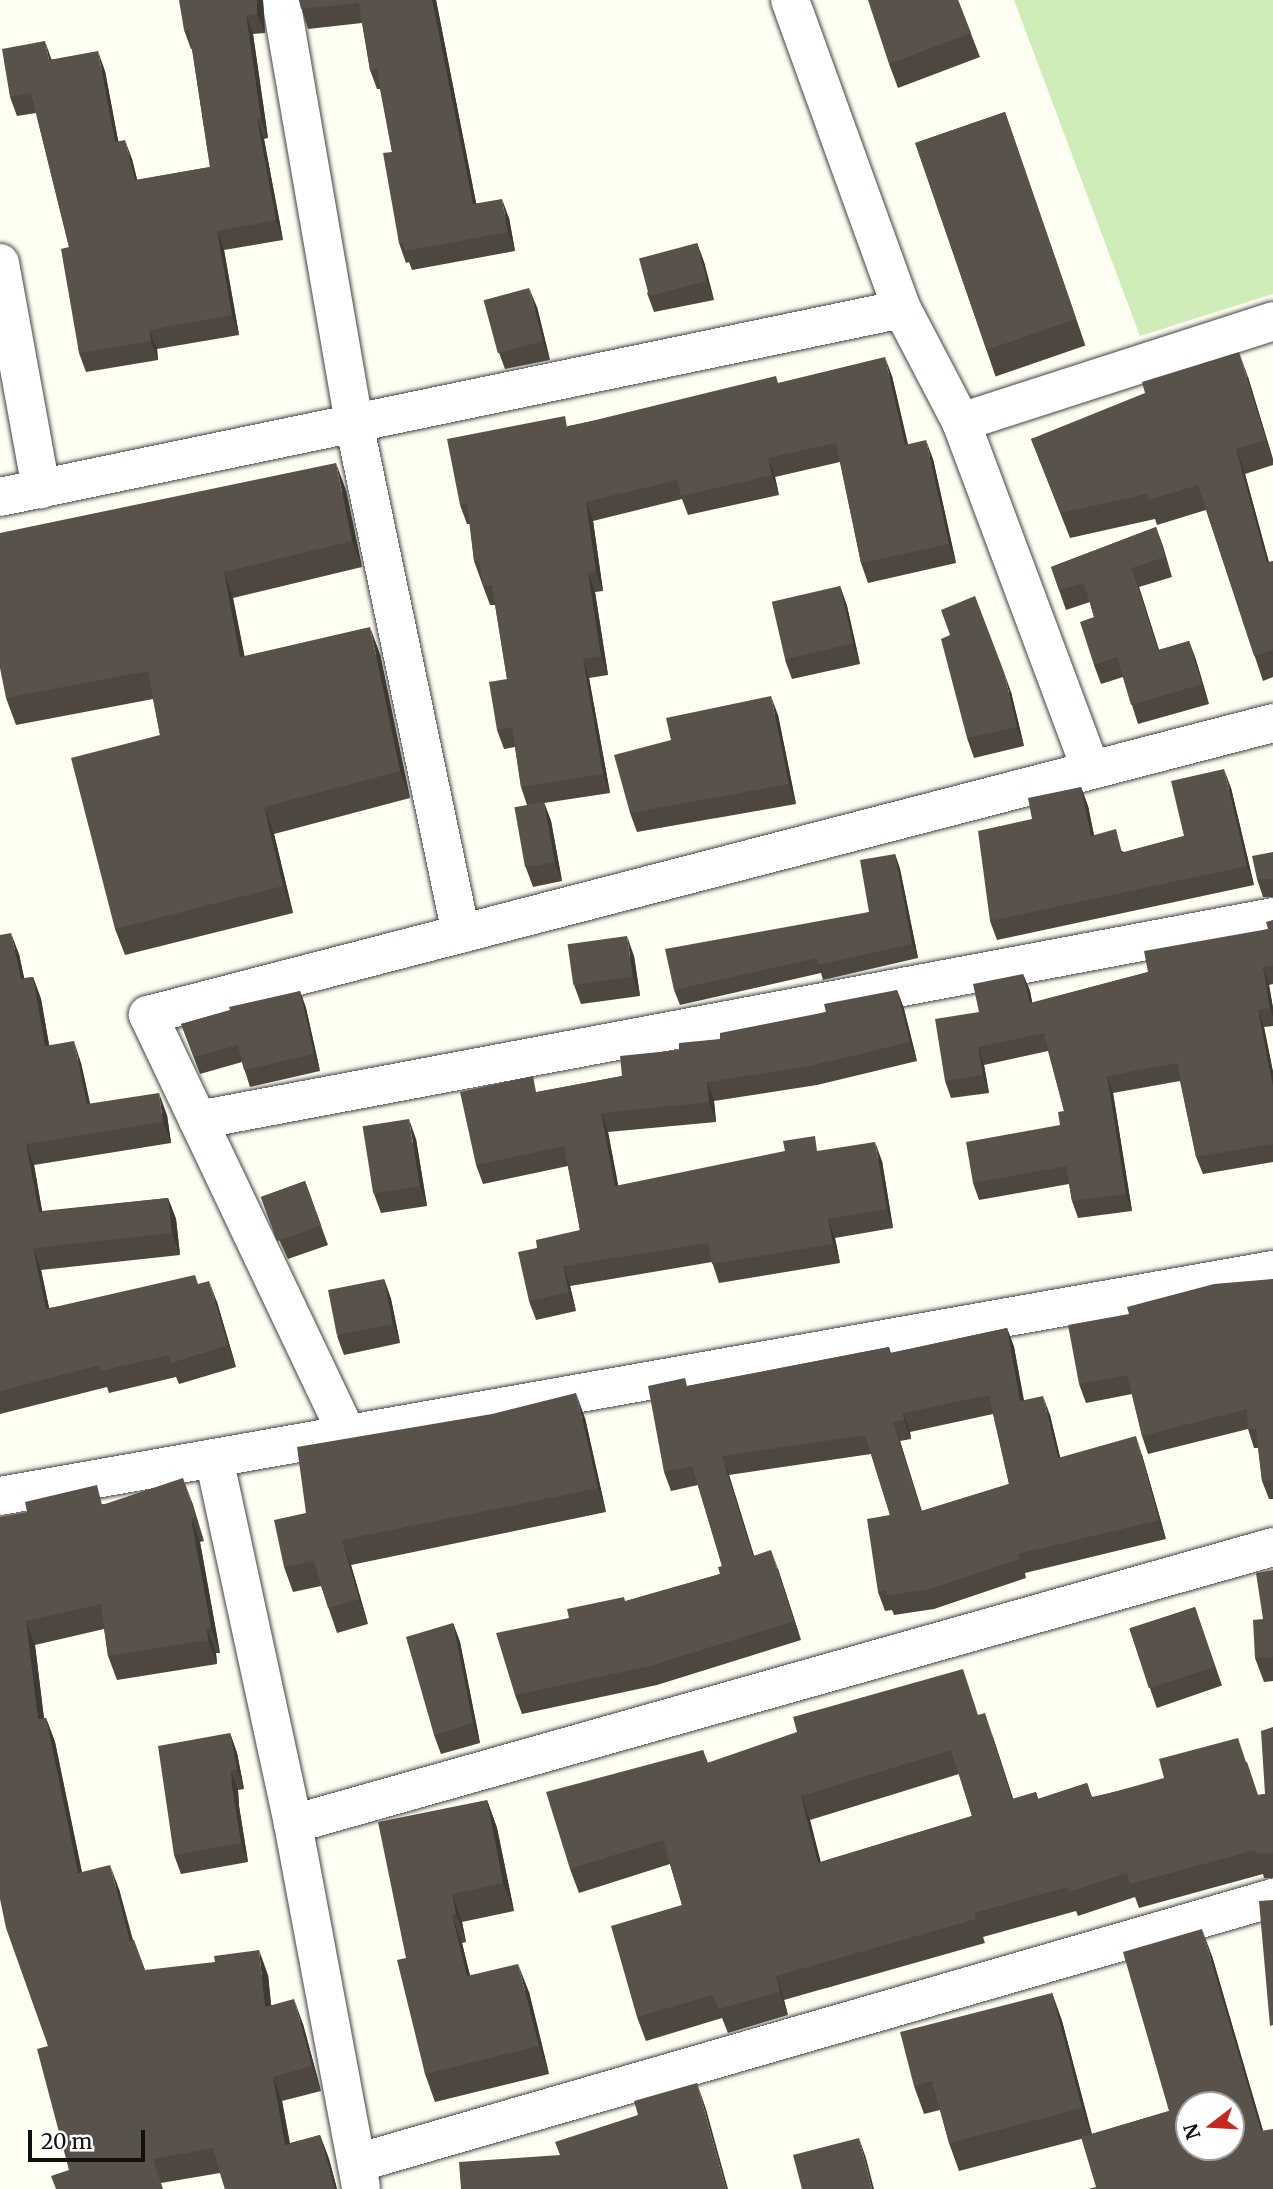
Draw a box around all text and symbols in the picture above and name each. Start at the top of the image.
north arrow [1175,2091,1245,2161]
scale bar [32,2116,149,2160]
text: N [1178,2121,1206,2142]
text: 20 m [41,2128,92,2155]

